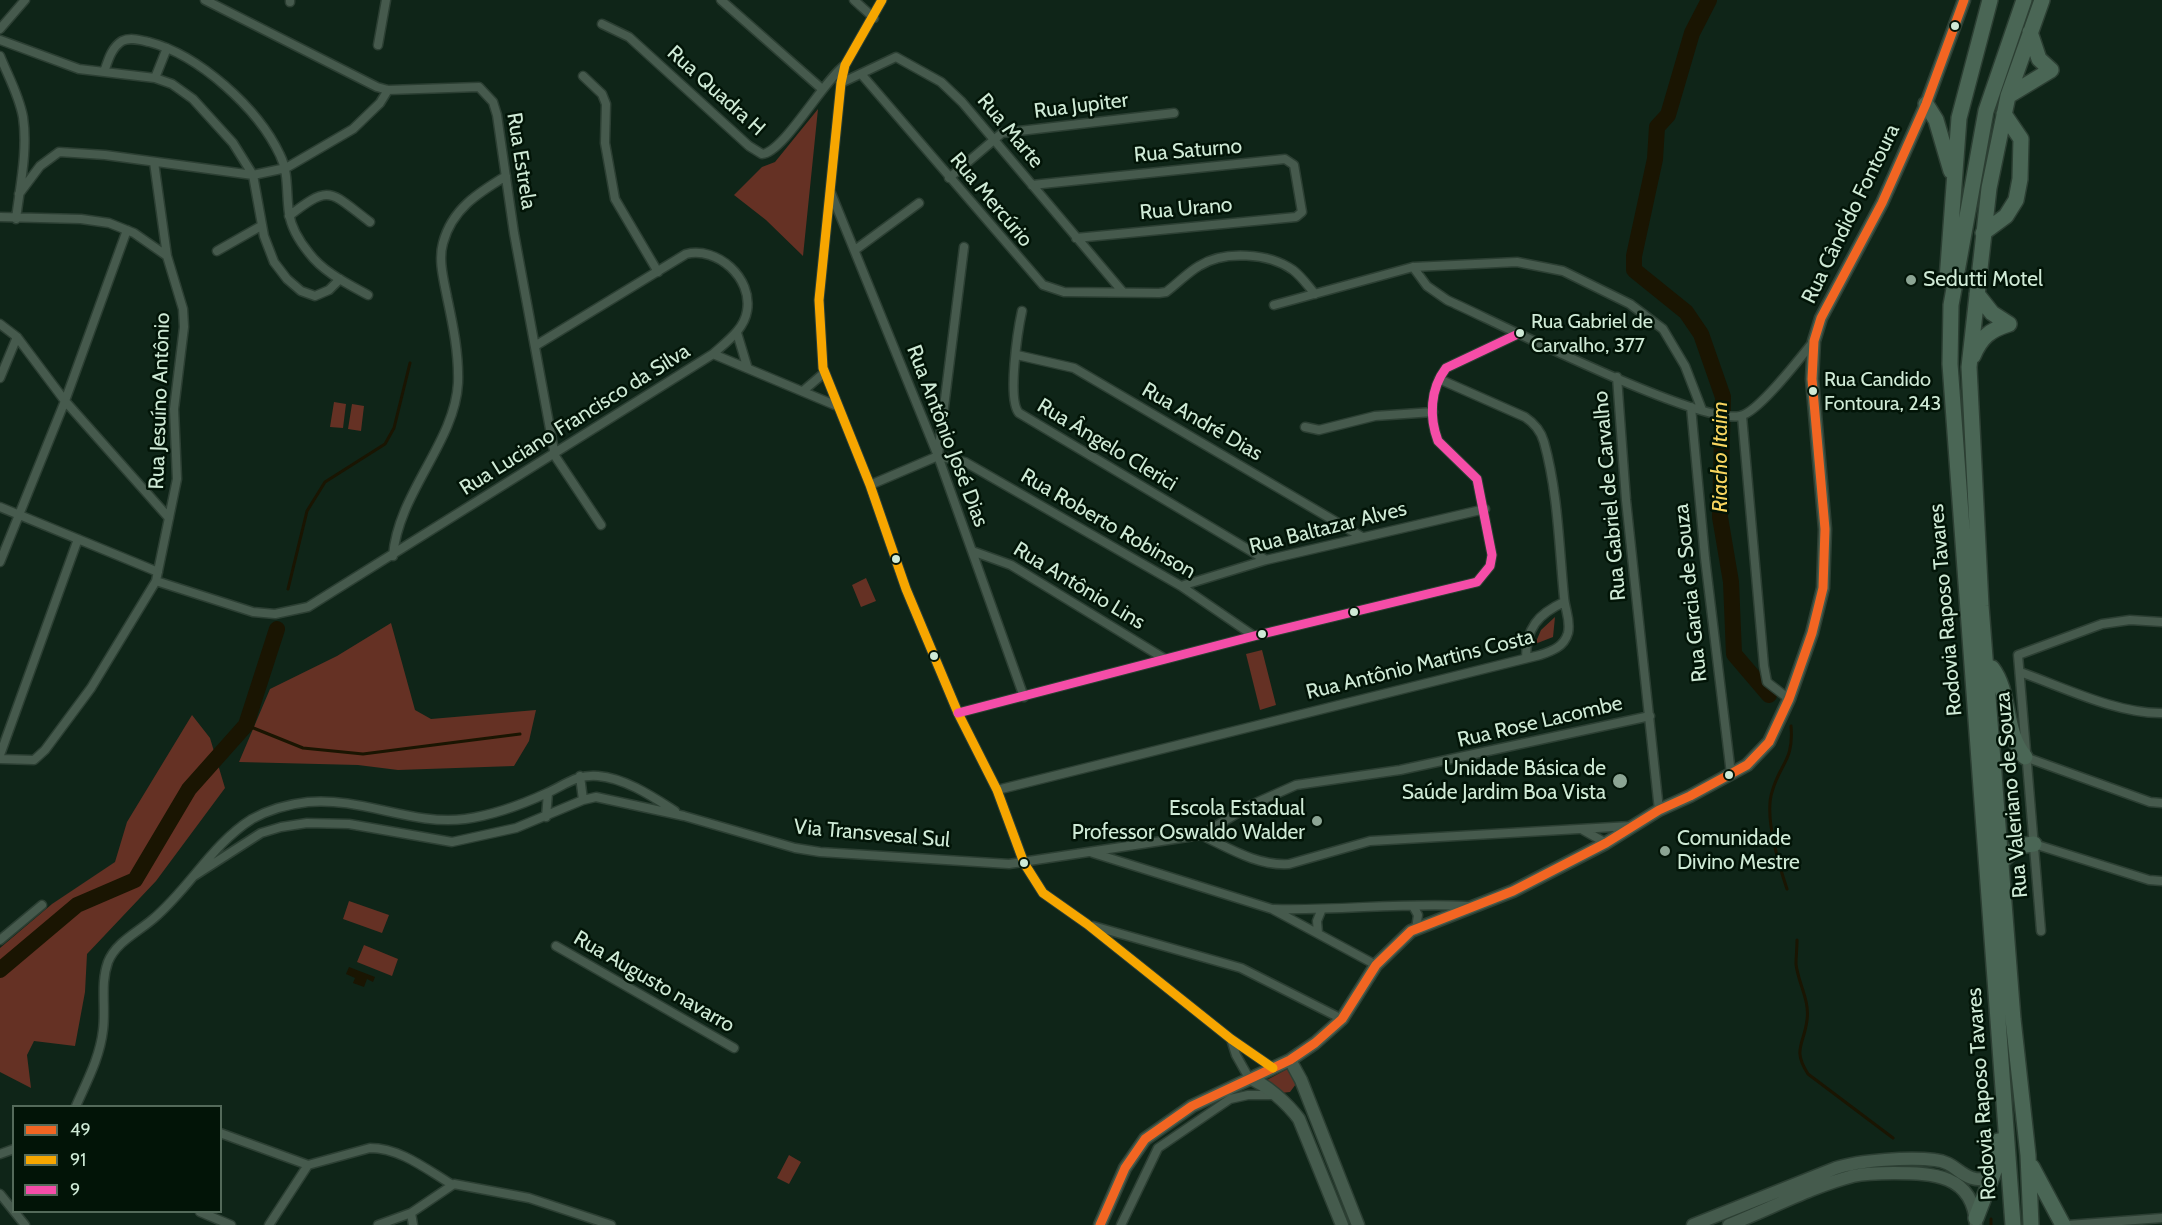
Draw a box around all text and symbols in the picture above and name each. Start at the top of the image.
unlabelled marker [1949,20,1961,32]
street label: Rua Quadra H [662,40,770,142]
street label: Rua Jupiter [1032,88,1130,124]
street label: Rua Marte [972,89,1048,173]
street label: Rua Estrela [501,111,541,211]
street label: Rua Cândido Fontoura [1797,120,1905,308]
street label: Rua Saturno [1133,134,1243,168]
street label: Rua Mercúrio [944,148,1038,252]
street label: Rua Urano [1139,192,1233,226]
place label: Sedutti Motel [1923,267,2043,293]
marker: Sedutti Motel [1904,273,1918,287]
place label: Rua Gabriel de Carvalho, 377 [1531,310,1653,357]
street label: Rua Jesuíno Antônio [144,312,176,490]
marker: Rua Gabriel de Carvalho, 377 [1514,327,1526,339]
street label: Rua Luciano Francisco da Silva [455,339,695,501]
street label: Rua Antônio José Dias [901,341,993,531]
place label: Rua Candido Fontoura, 243 [1824,368,1941,415]
street label: Rua André Dias [1137,377,1267,467]
marker: Rua Candido Fontoura, 243 [1807,385,1819,397]
street label: Rua Gabriel de Carvalho [1588,390,1632,602]
street label: Rua Ângelo Clerici [1032,393,1182,497]
water label: Riacho Itaim [1708,401,1734,513]
street label: Rua Roberto Robinson [1016,464,1200,584]
street label: Rua Baltazar Alves [1247,496,1409,560]
street label: Rua Garcia de Souza [1669,502,1713,684]
street label: Rodovia Raposo Tavares [1924,503,1968,717]
street label: Rua Antônio Lins [1009,537,1149,635]
unlabelled marker [890,553,902,565]
unlabelled marker [1348,606,1360,618]
street label: Rua Antônio Martins Costa [1303,624,1537,706]
unlabelled marker [1256,628,1268,640]
unlabelled marker [928,650,940,662]
street label: Rua Rose Lacombe [1455,691,1625,753]
street label: Rua Valeriano de Souza [1990,691,2034,899]
place label: Unidade Básica de Saúde Jardim Boa Vista [1402,756,1606,806]
unlabelled marker [1723,769,1735,781]
marker: Unidade Básica de Saúde Jardim Boa Vista [1611,772,1629,790]
place label: Escola Estadual Professor Oswaldo Walder [1072,796,1305,846]
marker: Escola Estadual Professor Oswaldo Walder [1310,814,1324,828]
street label: Via Transvesal Sul [793,815,951,853]
place label: Comunidade Divino Mestre [1677,826,1800,876]
marker: Comunidade Divino Mestre [1658,844,1672,858]
unlabelled marker [1018,857,1030,869]
street label: Rua Augusto navarro [569,926,739,1038]
street label: Rodovia Raposo Tavares [1962,987,2002,1201]
legend [12,1105,222,1213]
text: 49 [70,1119,91,1141]
text: 91 [70,1149,86,1171]
text: 9 [70,1179,80,1201]

